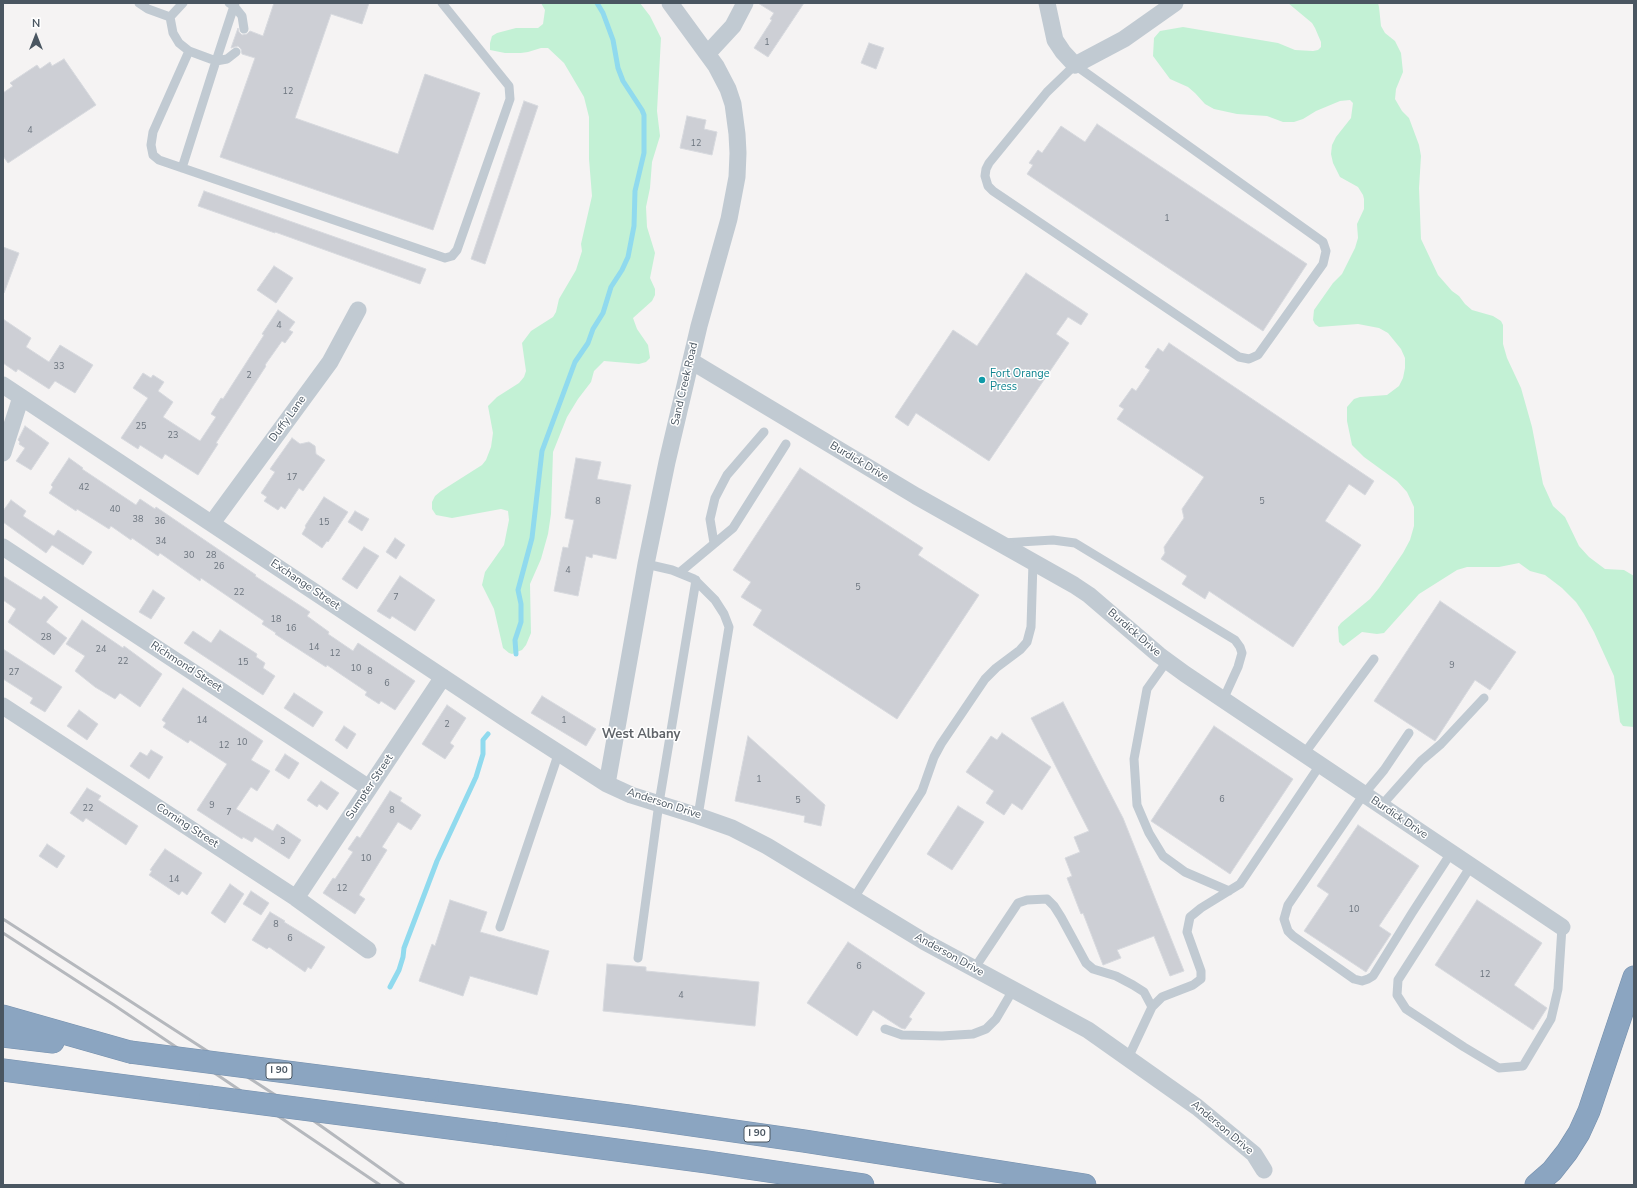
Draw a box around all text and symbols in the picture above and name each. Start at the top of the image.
north arrow [16,16,56,56]
text: N [32,16,40,31]
house number: 1 [764,38,770,48]
house number: 12 [283,87,293,97]
house number: 4 [27,126,33,136]
house number: 12 [691,139,701,149]
house number: 1 [1164,214,1170,224]
house number: 4 [276,321,282,331]
street label: Sand Creek Road [669,341,701,427]
house number: 33 [54,362,64,372]
place label: Fort Orange Press [990,367,1050,393]
house number: 2 [246,371,252,381]
marker: Fort Orange Press [977,375,987,385]
street label: Duffy Lane [267,393,309,445]
house number: 25 [136,422,146,432]
house number: 23 [168,431,178,441]
street label: Burdick Drive [827,439,891,485]
house number: 17 [287,473,297,483]
house number: 42 [79,483,89,493]
house number: 8 [595,497,601,507]
house number: 5 [1259,497,1265,507]
house number: 40 [110,505,120,515]
house number: 38 [133,515,143,525]
house number: 36 [155,517,165,527]
house number: 15 [319,518,329,528]
house number: 34 [156,537,166,547]
house number: 30 [184,551,194,561]
house number: 28 [206,551,216,561]
street label: Exchange Street [268,557,342,613]
house number: 26 [214,562,224,572]
house number: 4 [565,566,571,576]
house number: 5 [855,583,861,593]
house number: 22 [234,588,244,598]
house number: 7 [393,593,399,603]
street label: Burdick Drive [1105,606,1163,660]
house number: 18 [271,615,281,625]
house number: 16 [286,624,296,634]
house number: 28 [41,633,51,643]
street label: Richmond Street [148,639,224,695]
house number: 14 [309,643,319,653]
house number: 24 [96,645,106,655]
house number: 12 [330,649,340,659]
house number: 22 [118,657,128,667]
house number: 15 [238,658,248,668]
house number: 9 [1449,661,1455,671]
house number: 10 [351,664,361,674]
house number: 8 [367,667,373,677]
house number: 27 [9,668,19,678]
house number: 6 [384,679,390,689]
house number: 14 [197,716,207,726]
house number: 1 [561,716,567,726]
house number: 2 [444,720,450,730]
district label: West Albany [602,727,680,743]
house number: 10 [237,738,247,748]
house number: 12 [219,741,229,751]
street label: Sumpter Street [344,752,396,822]
house number: 1 [756,775,762,785]
street label: Anderson Drive [625,786,703,822]
street label: Burdick Drive [1368,794,1430,842]
house number: 6 [1219,795,1225,805]
house number: 5 [795,796,801,806]
street label: Corning Street [153,801,221,851]
house number: 9 [209,801,215,811]
house number: 22 [83,804,93,814]
house number: 8 [389,806,395,816]
house number: 7 [226,808,232,818]
house number: 3 [280,837,286,847]
house number: 10 [361,854,371,864]
house number: 14 [169,875,179,885]
house number: 12 [337,884,347,894]
house number: 10 [1349,905,1359,915]
house number: 8 [273,920,279,930]
street label: Anderson Drive [912,931,986,979]
house number: 6 [287,934,293,944]
house number: 6 [856,962,862,972]
house number: 12 [1480,970,1490,980]
house number: 4 [678,991,684,1001]
road number: I 90 [266,1063,292,1079]
street label: Anderson Drive [1188,1098,1256,1158]
road number: I 90 [744,1126,770,1142]

